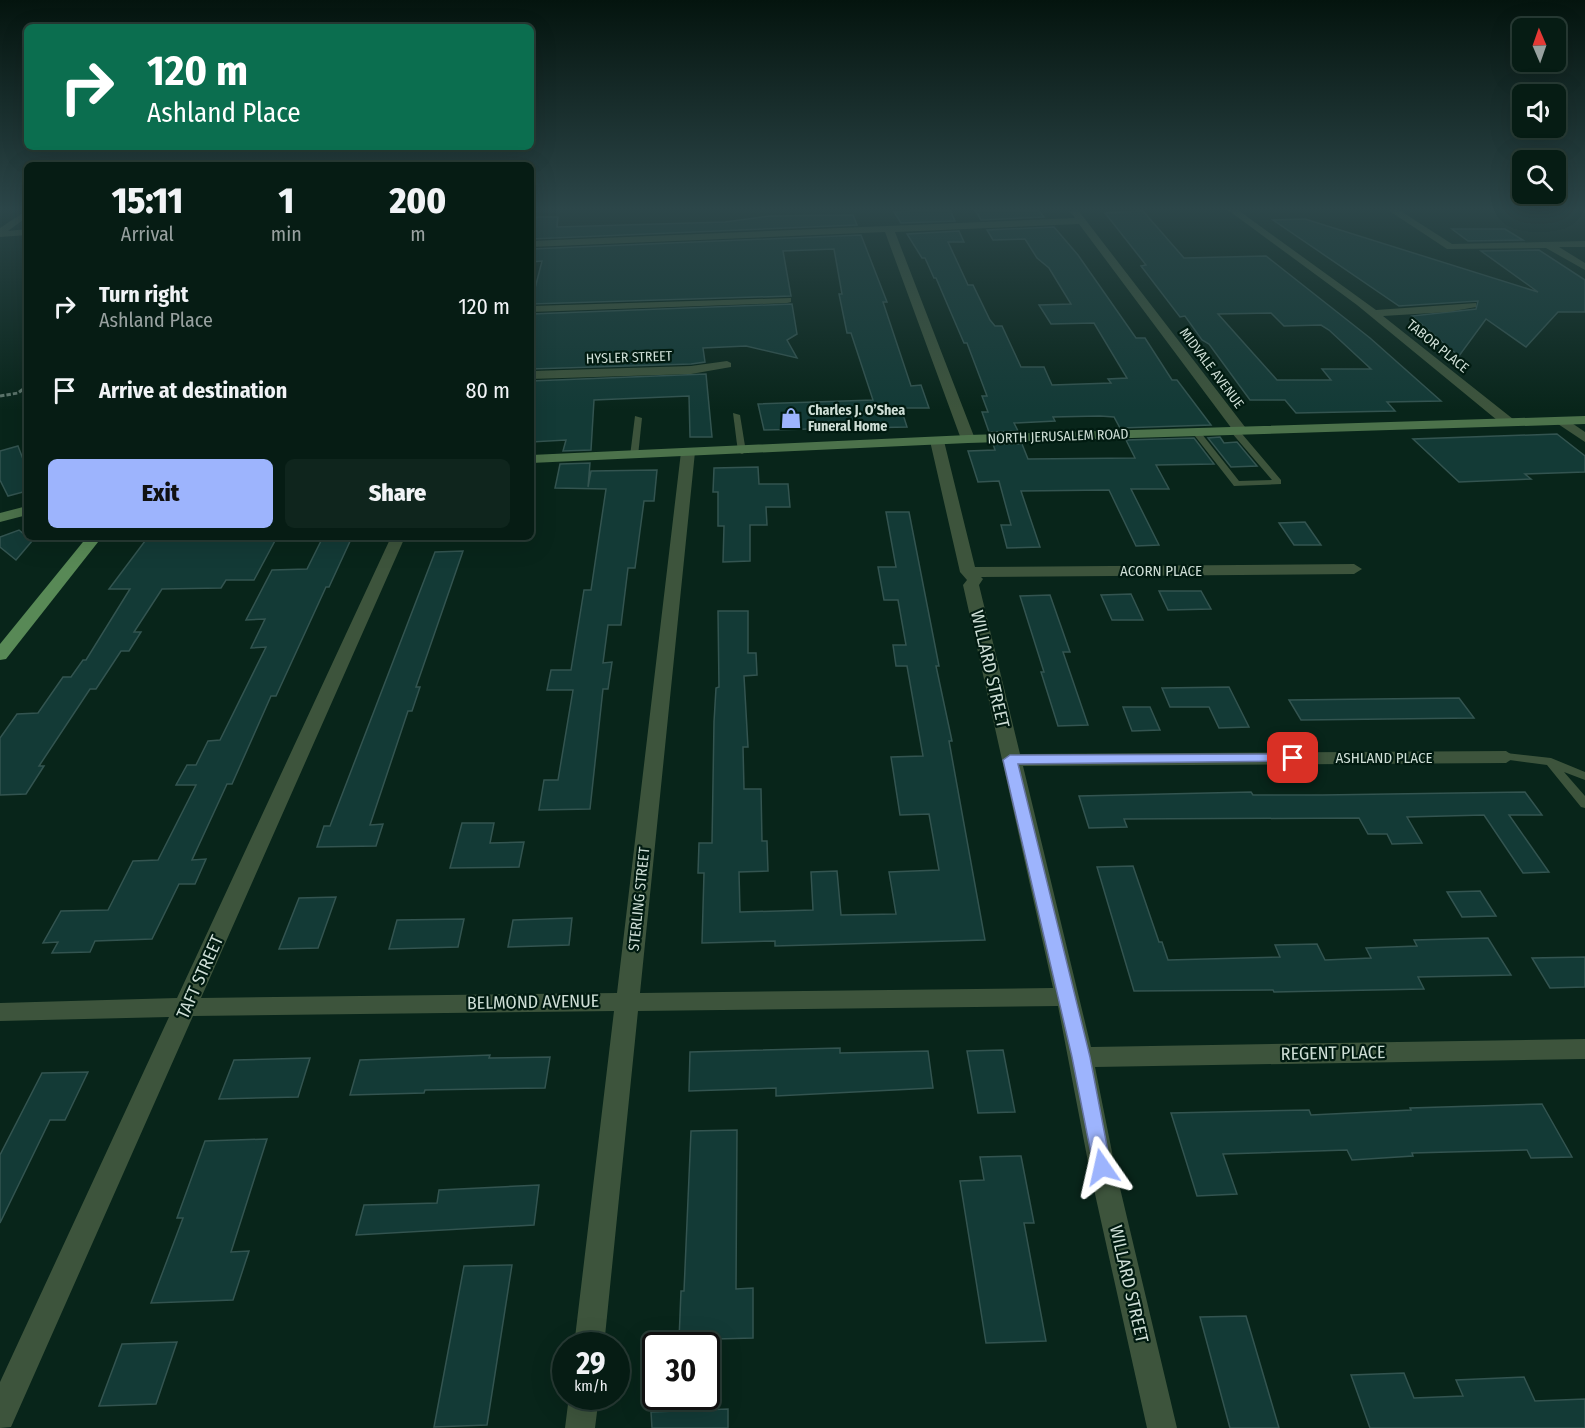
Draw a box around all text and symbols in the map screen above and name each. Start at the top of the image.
north arrow [1512,18,1566,72]
map controls [1512,18,1566,204]
text: 120 m [147,46,248,96]
icon: right [48,48,126,126]
button: sound [1512,84,1566,138]
text: Ashland Place [147,97,301,129]
button: search [1512,150,1566,204]
text: 15:11 [112,179,183,223]
text: 1 [278,179,294,223]
text: 200 [389,179,446,223]
text: Arrival [121,222,174,246]
text: min [271,222,302,246]
text: m [410,222,426,246]
text: Turn right [99,281,188,308]
icon: right [48,290,81,323]
text: 120 m [458,293,510,320]
text: Ashland Place [99,308,213,332]
street label: TABOR PLACE [1403,316,1472,377]
street label: MIDVALE AVENUE [1176,325,1248,412]
street label: HYSLER STREET [586,347,673,367]
icon: arrive [48,374,81,407]
text: Arrive at destination [99,377,287,404]
text: 80 m [465,377,510,404]
place label: Charles J. O’Shea Funeral Home [808,402,905,435]
shop icon: Charles J. O’Shea Funeral Home [779,406,803,430]
street label: NORTH JERUSALEM ROAD [987,426,1129,447]
button: Exit [48,459,273,528]
button: Share [285,459,510,528]
street label: ACORN PLACE [1120,562,1202,580]
street label: WILLARD STREET [966,608,1014,731]
pin [1267,732,1318,783]
icon: arrive [1276,741,1309,774]
street label: ASHLAND PLACE [1335,749,1433,767]
street label: STERLING STREET [625,846,653,952]
street label: TAFT STREET [172,931,228,1022]
street label: BELMOND AVENUE [467,990,599,1014]
street label: REGENT PLACE [1281,1041,1385,1065]
position arrow [1070,1135,1134,1199]
street label: WILLARD STREET [1105,1223,1153,1346]
speed limit sign: 30 [642,1332,720,1410]
text: 29 [576,1346,606,1382]
text: km/h [574,1377,608,1395]

